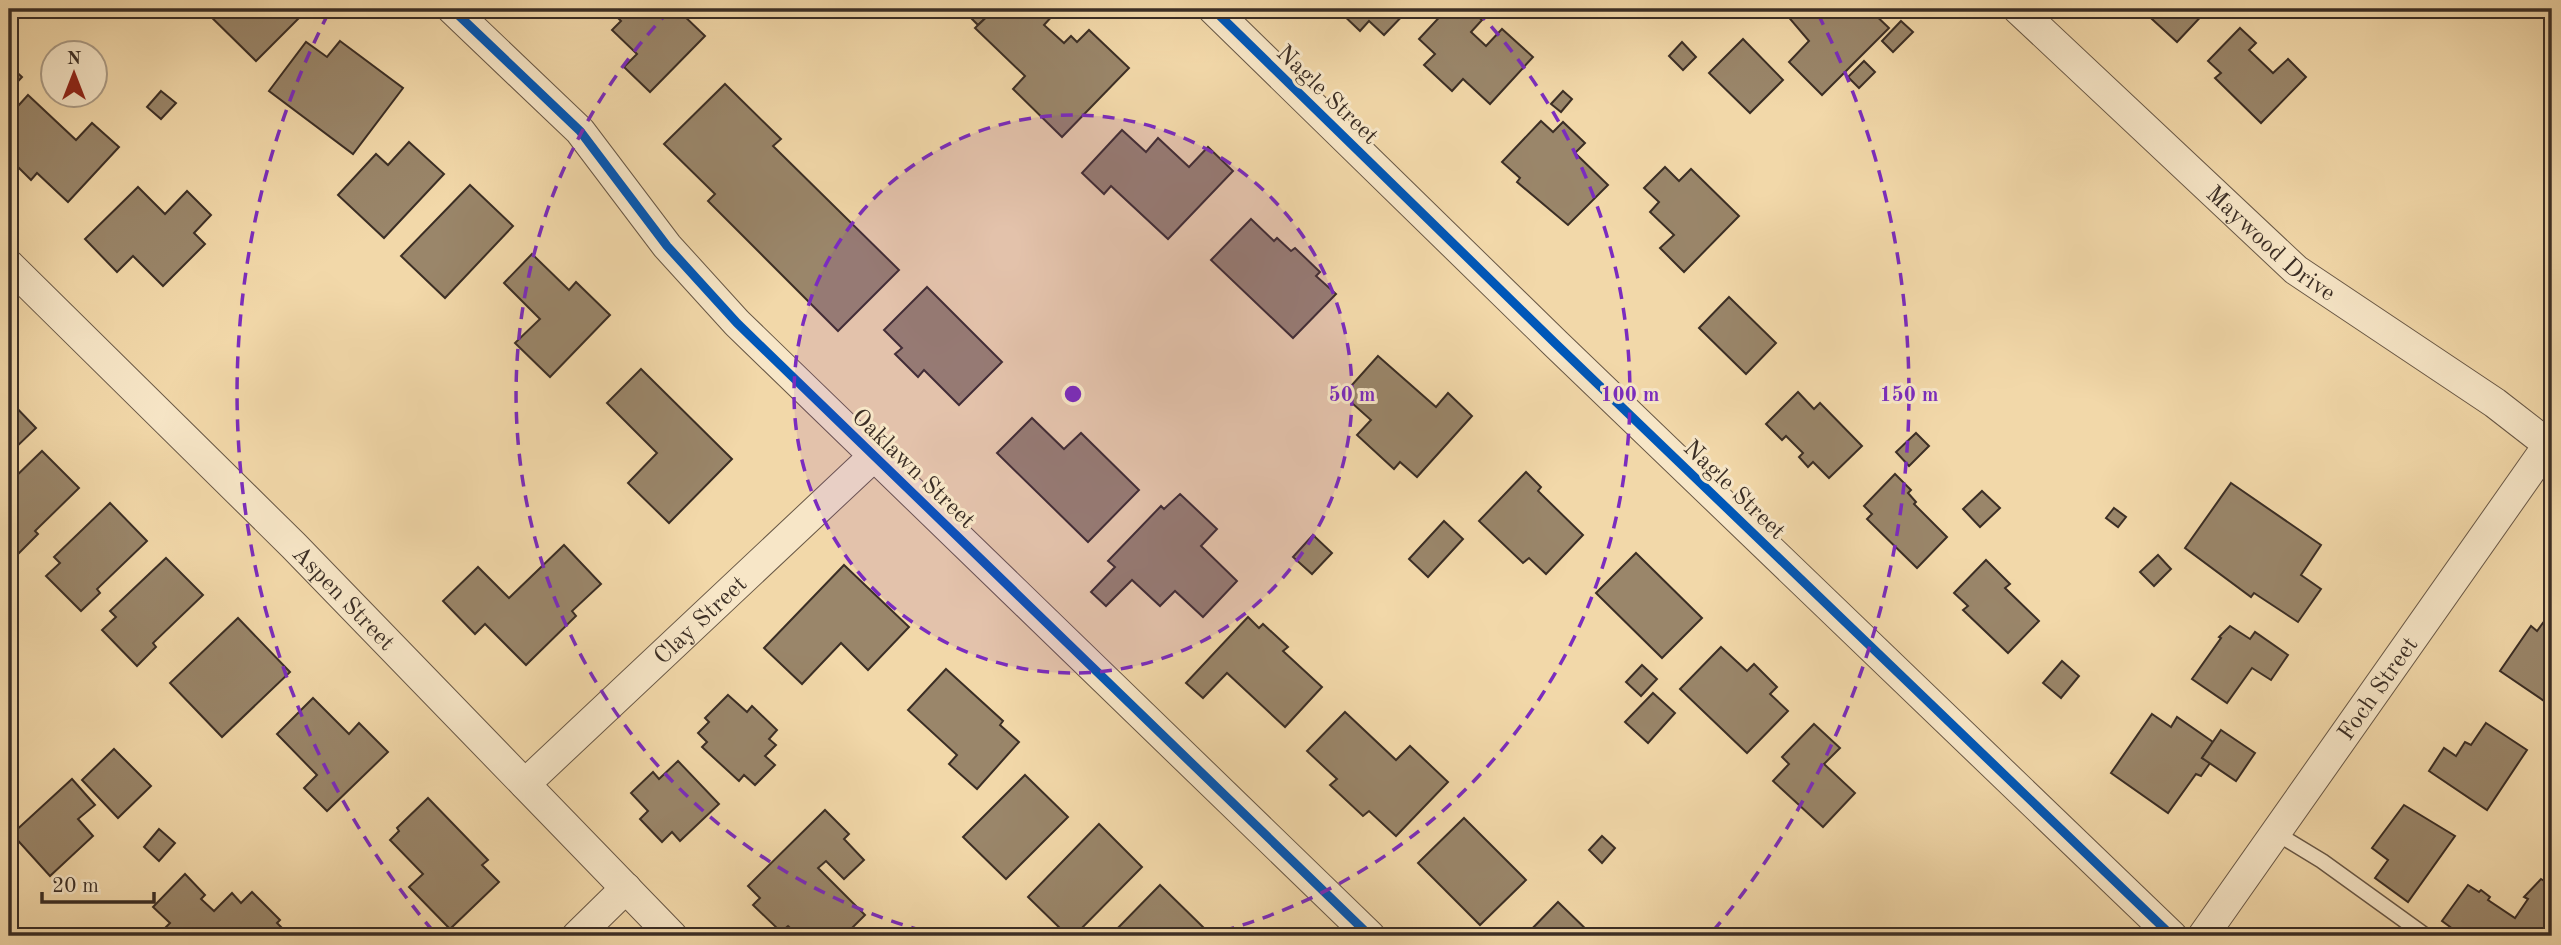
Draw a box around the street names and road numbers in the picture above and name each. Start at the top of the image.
street label: Nagle Street [1271,41,1382,150]
street label: Maywood Drive [2201,182,2339,307]
street label: Oaklawn Street [846,405,979,534]
street label: Nagle Street [1678,436,1789,545]
street label: Aspen Street [287,542,398,656]
street label: Clay Street [650,572,752,670]
street label: Foch Street [2335,633,2423,745]

